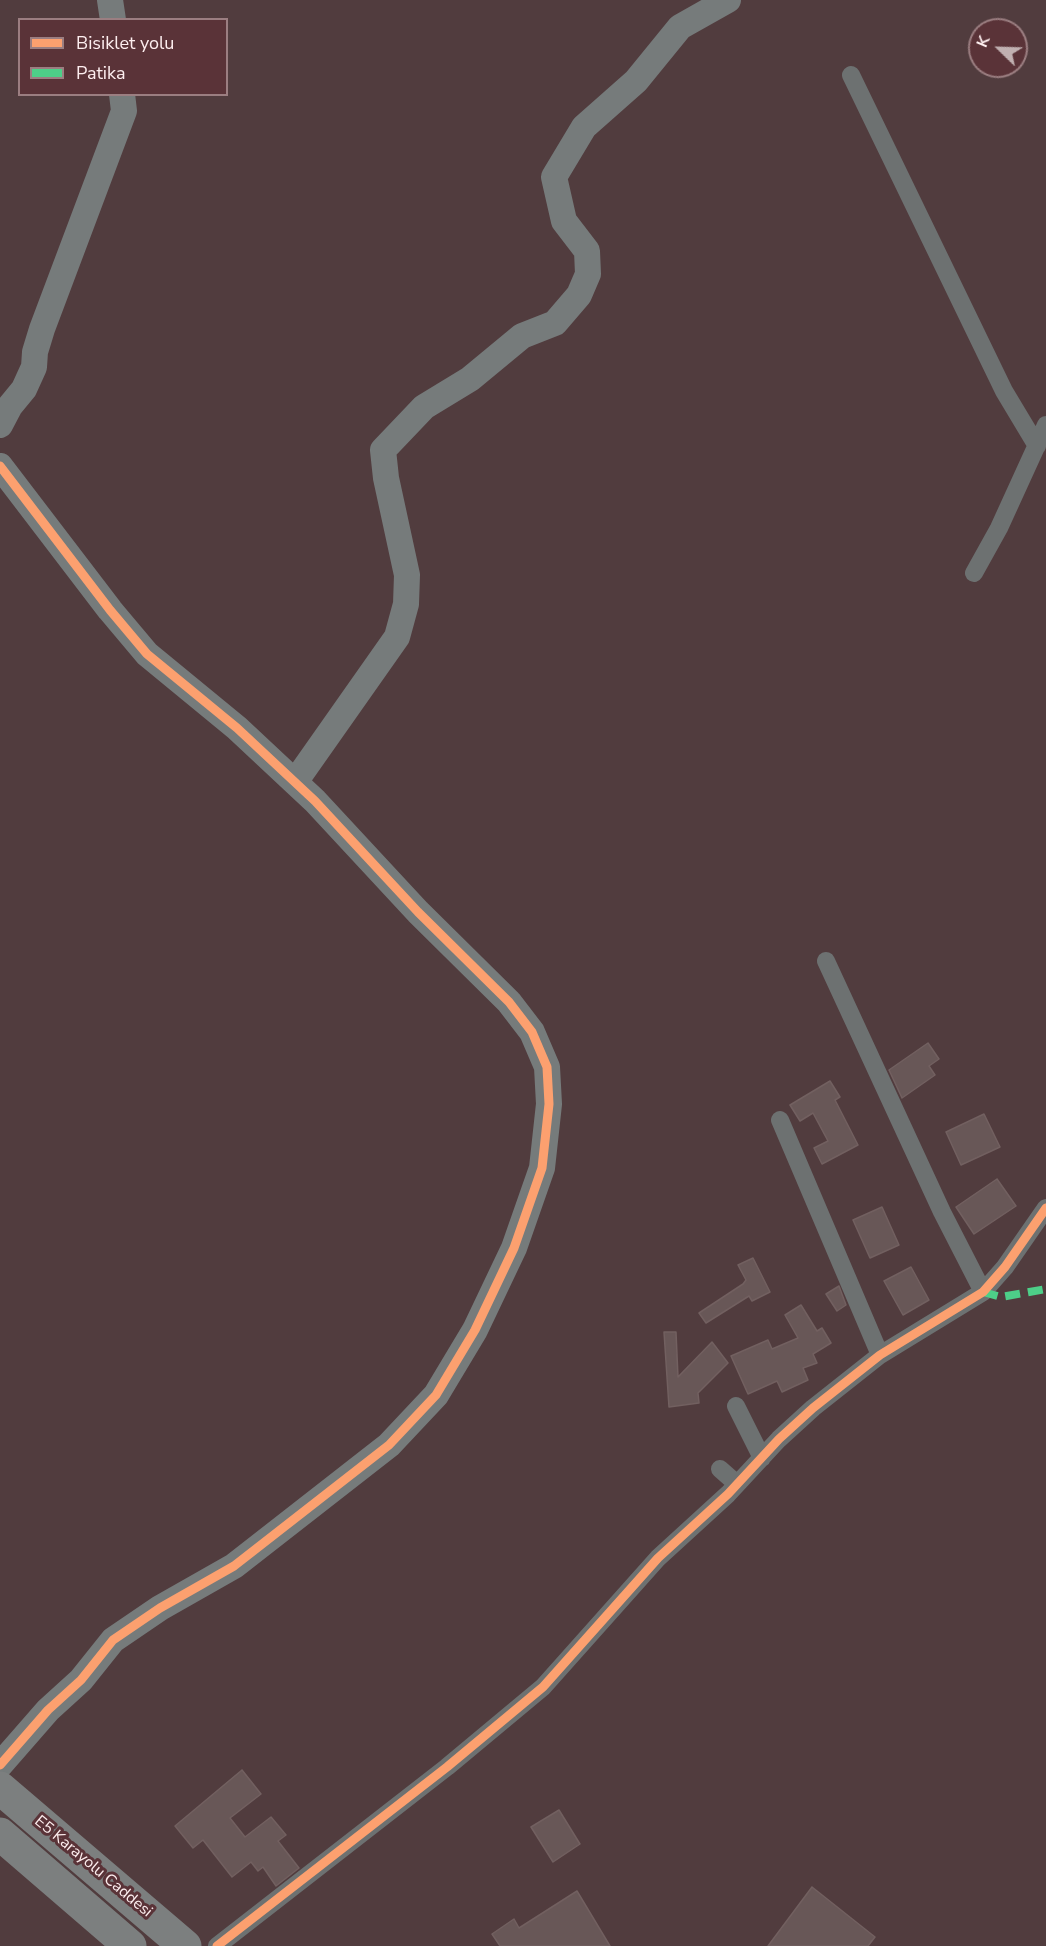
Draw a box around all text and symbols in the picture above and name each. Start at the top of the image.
legend [18,18,228,96]
north arrow [968,18,1028,78]
text: Bisiklet yolu [76,31,174,55]
text: K [971,33,995,51]
text: Patika [76,61,125,85]
street label: E5 Karayolu Caddesi [30,1812,156,1922]

